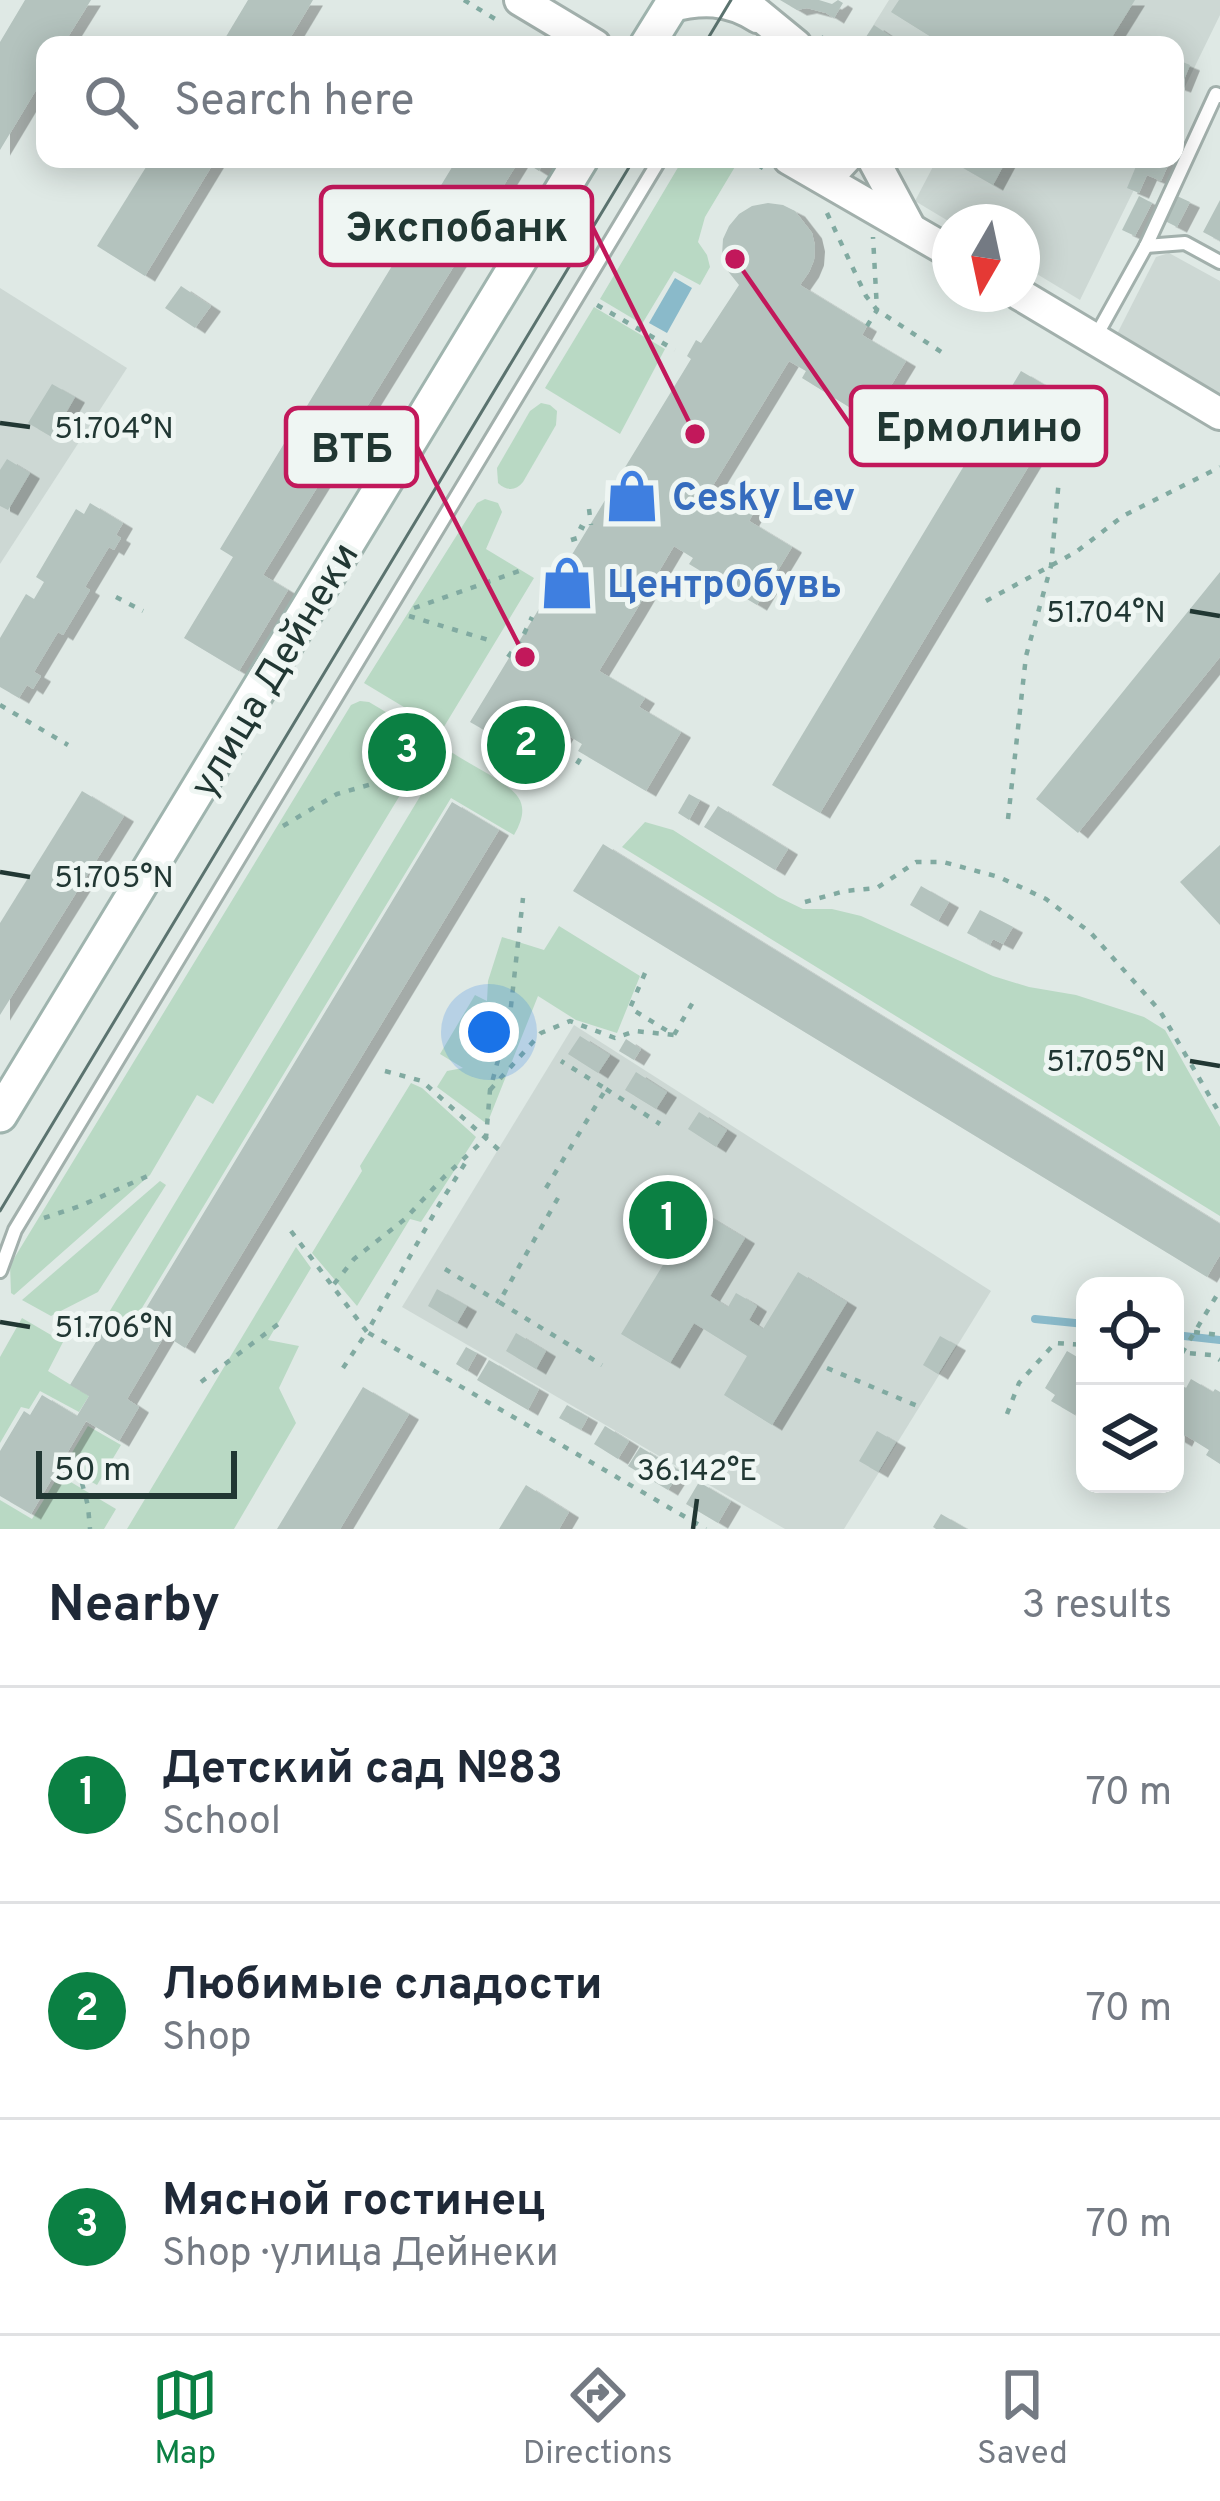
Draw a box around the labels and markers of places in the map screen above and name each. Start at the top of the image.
callout: Экспобанк [321,187,592,265]
callout: Ермолино [851,387,1106,465]
callout: ВТБ [286,408,417,486]
shop icon: Cesky Lev [603,467,661,525]
place label: Cesky Lev [672,476,855,525]
shop icon: ЦентрОбувь [538,554,596,612]
place label: ЦентрОбувь [607,563,842,612]
pin: 2 [487,700,565,790]
pin: 3 [368,707,446,797]
pin: 1 [629,1175,707,1265]

